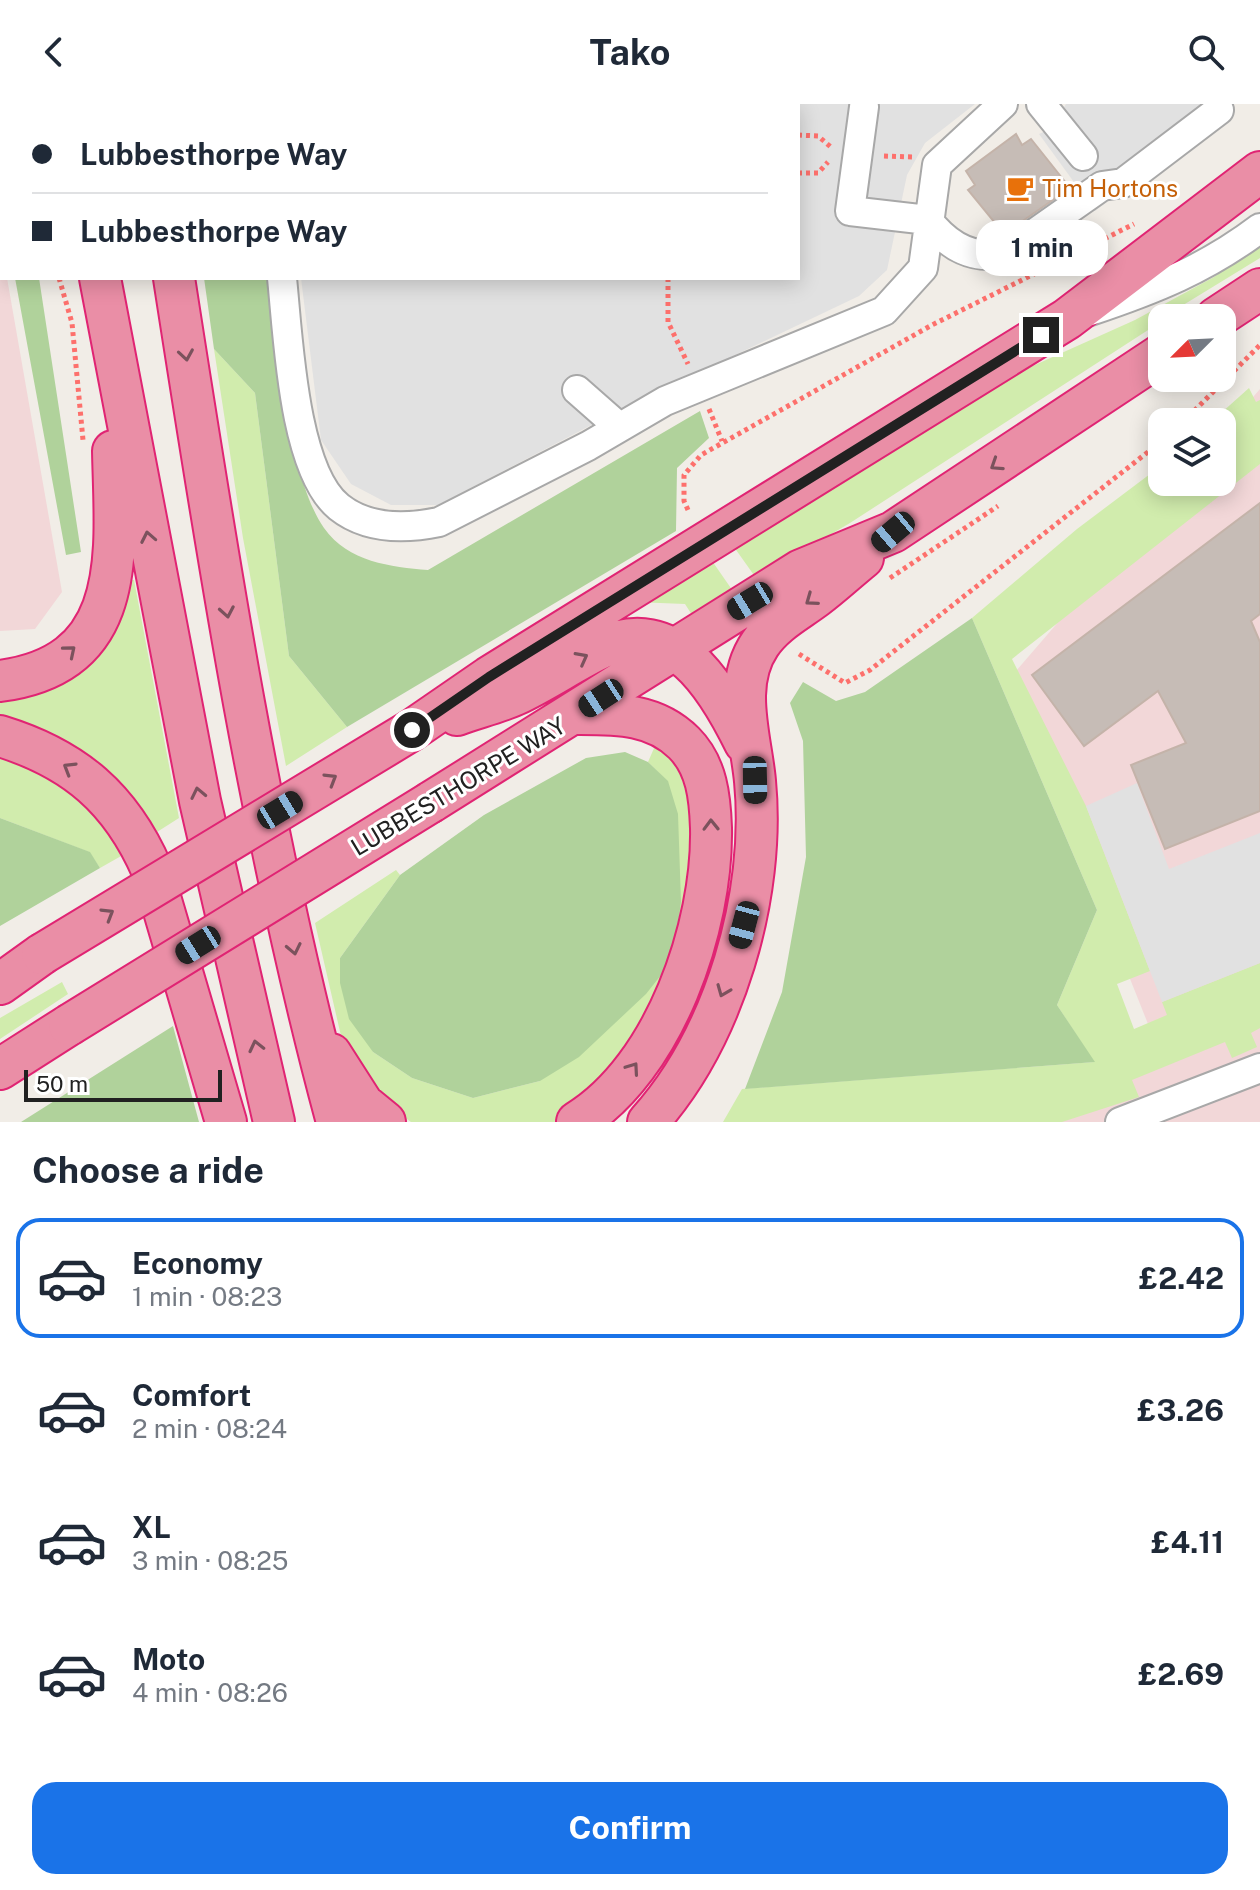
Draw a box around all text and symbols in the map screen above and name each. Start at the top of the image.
icon: back [32,30,76,74]
icon: search [1184,30,1228,74]
text: Tako [590,31,671,73]
text: Lubbesthorpe Way [80,136,347,172]
cafe icon: Tim Hortons [1005,173,1035,203]
place label: Tim Hortons [1042,174,1178,202]
text: Lubbesthorpe Way [80,213,347,249]
callout: 1 min [975,219,1107,275]
text: 1 min [1011,232,1073,263]
north arrow [1148,304,1236,392]
map controls [1148,304,1236,496]
route end [1023,317,1059,353]
one-way arrow [177,348,194,362]
button: layers [1148,408,1236,496]
one-way arrow [990,455,1005,470]
car [867,507,919,557]
one-way arrow [140,531,157,544]
car [723,578,777,624]
one-way arrow [806,590,820,604]
one-way arrow [217,605,234,619]
one-way arrow [61,646,75,661]
one-way arrow [574,652,588,668]
car [574,675,628,721]
street label: LUBBESTHORPE WAY [346,711,571,861]
route start [394,712,430,748]
car [743,756,767,804]
one-way arrow [63,762,78,778]
one-way arrow [322,773,337,789]
one-way arrow [190,786,207,800]
car [253,787,307,833]
one-way arrow [702,818,720,831]
car [726,899,762,951]
one-way arrow [99,908,114,924]
car [171,922,225,968]
one-way arrow [285,942,302,955]
one-way arrow [716,983,733,997]
one-way arrow [248,1040,265,1053]
one-way arrow [623,1062,638,1076]
scale bar [24,1066,222,1102]
text: 50 m [36,1071,88,1097]
text: Choose a ride [32,1149,264,1191]
icon: car [36,1242,108,1314]
text: Economy [132,1245,263,1281]
text: £2.42 [1139,1260,1224,1296]
text: 1 min · 08:23 [132,1281,282,1312]
icon: car [36,1374,108,1446]
text: Comfort [132,1377,251,1413]
text: £3.26 [1137,1392,1224,1428]
text: 2 min · 08:24 [132,1413,287,1444]
icon: car [36,1506,108,1578]
text: XL [132,1509,171,1545]
text: £4.11 [1151,1524,1224,1560]
text: 3 min · 08:25 [132,1545,288,1576]
icon: car [36,1638,108,1710]
text: Moto [132,1641,205,1677]
text: £2.69 [1138,1656,1224,1692]
text: 4 min · 08:26 [132,1677,288,1708]
button: Confirm [32,1782,1228,1874]

